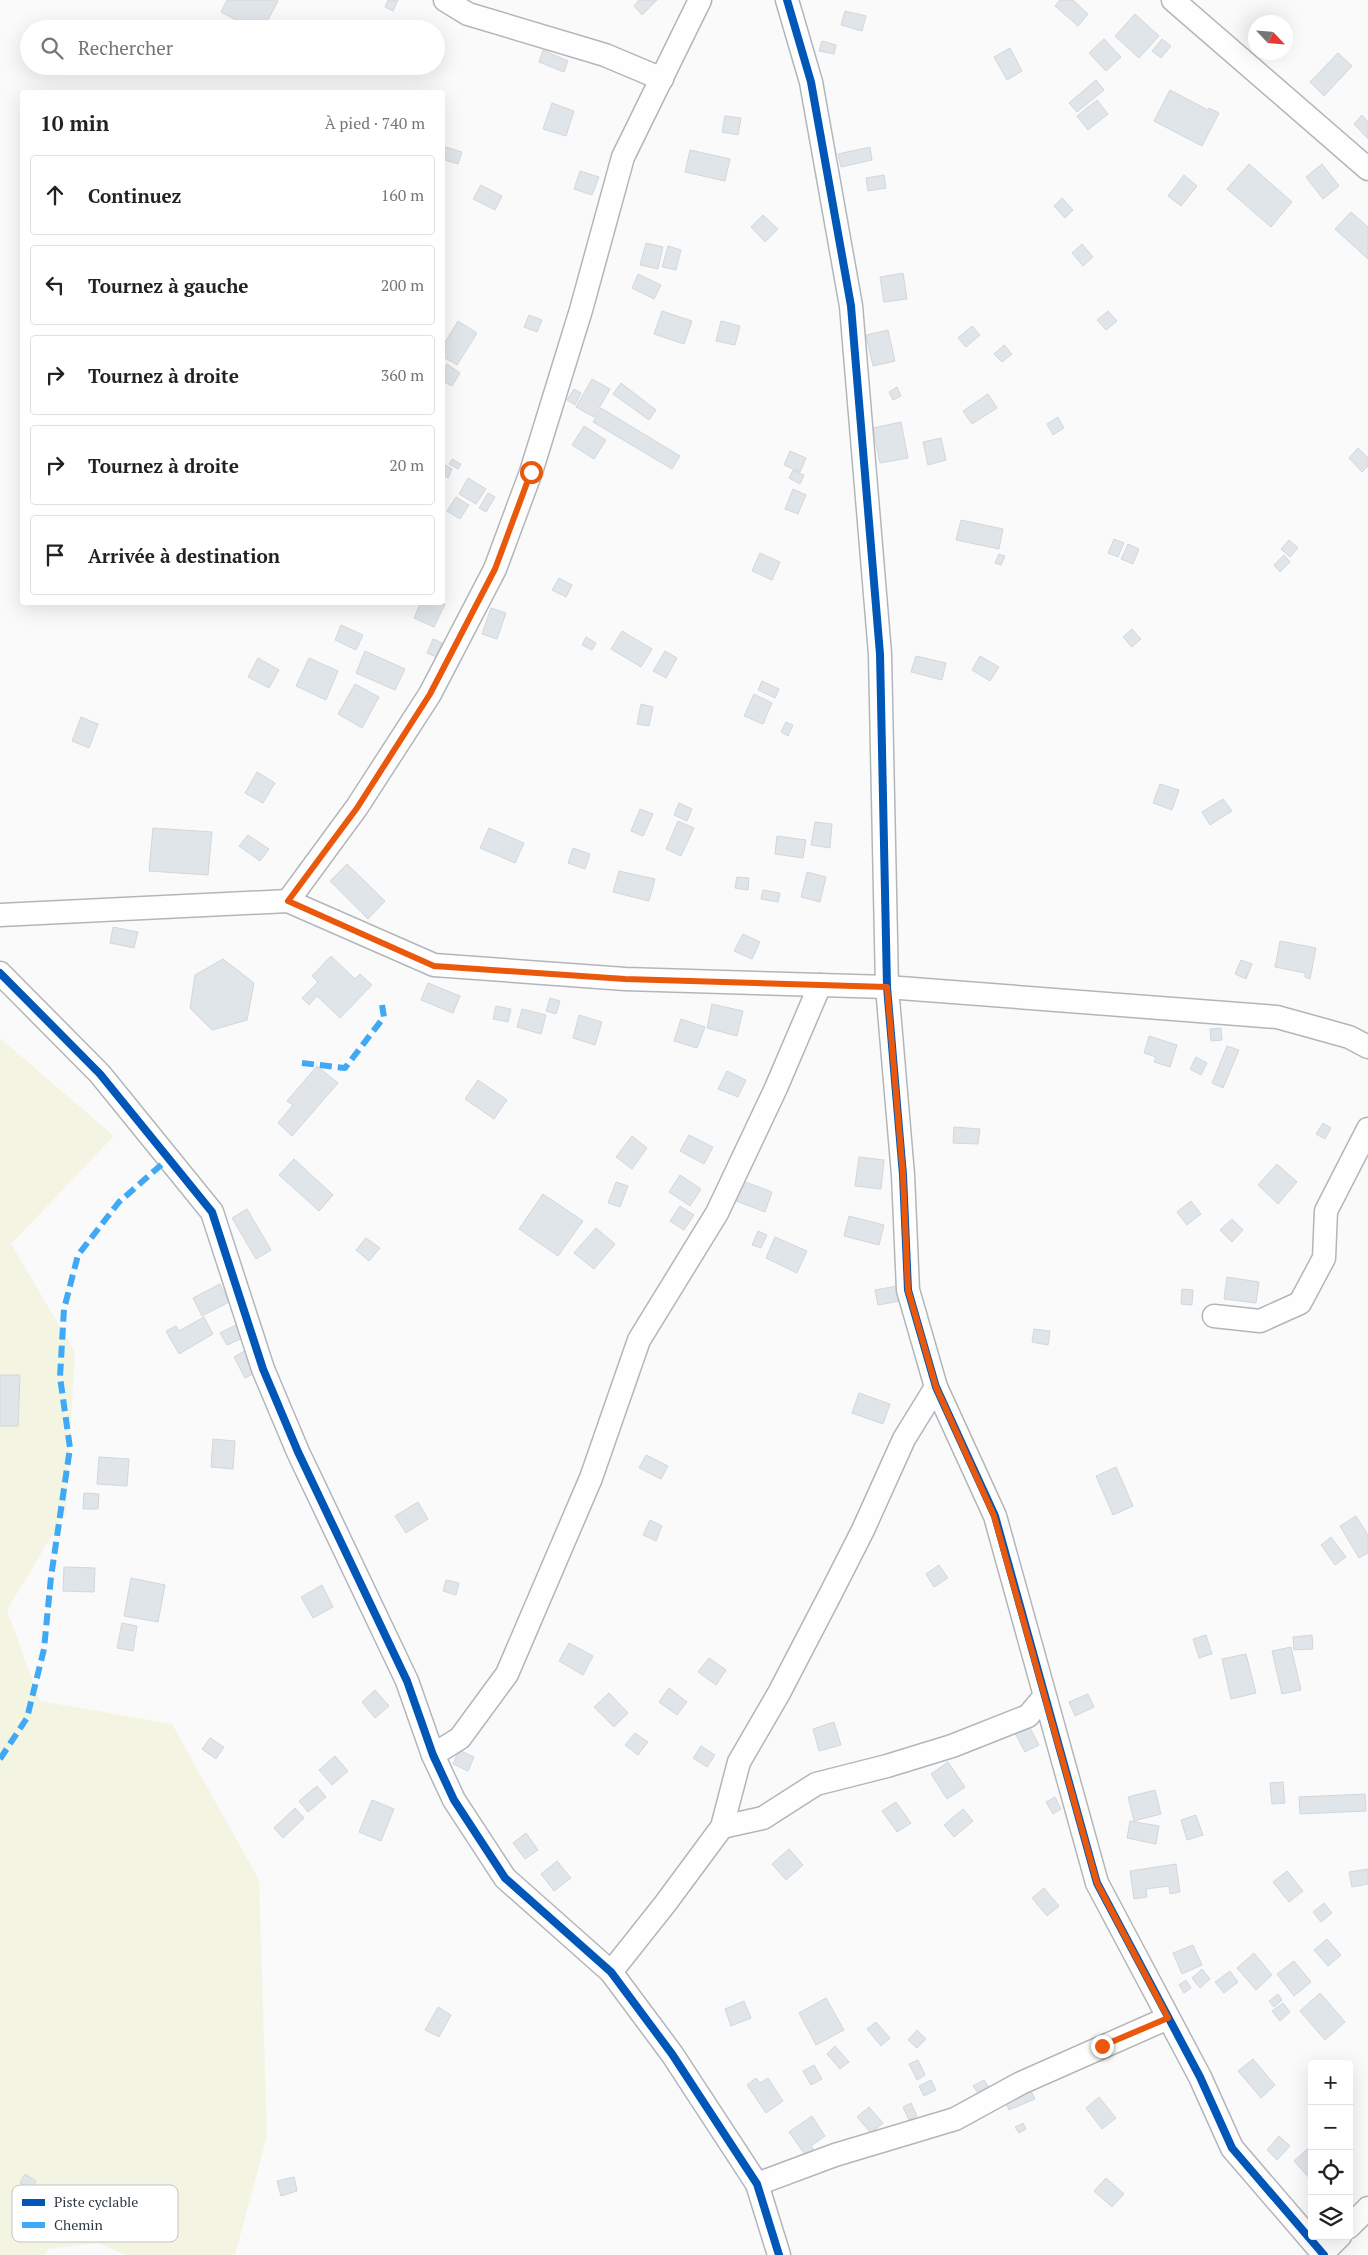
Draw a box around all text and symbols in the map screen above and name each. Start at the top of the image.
north arrow [1248,15,1293,60]
search box [20,20,445,75]
icon: search [38,34,66,62]
text: Rechercher [78,35,173,60]
text: 10 min [40,109,109,137]
text: À pied · 740 m [325,112,425,134]
icon: ahead [41,181,69,209]
text: Continuez [88,183,181,208]
text: 160 m [381,184,424,206]
icon: left [41,271,69,299]
text: Tournez à gauche [88,273,249,298]
text: 200 m [381,274,424,296]
icon: right [41,361,69,389]
text: Tournez à droite [88,363,239,388]
text: 360 m [381,364,424,386]
icon: right [41,451,69,479]
text: Tournez à droite [88,453,239,478]
text: 20 m [389,454,424,476]
route start [520,461,543,484]
icon: arrive [41,541,69,569]
text: Arrivée à destination [88,543,280,568]
route end [1091,2035,1114,2058]
map controls [1308,2060,1353,2240]
button: + [1308,2060,1353,2105]
button: − [1308,2105,1353,2150]
button: locate [1308,2150,1353,2195]
legend [12,2185,178,2242]
text: Piste cyclable [54,2192,138,2211]
button: layers [1308,2195,1353,2240]
text: Chemin [54,2215,104,2234]

